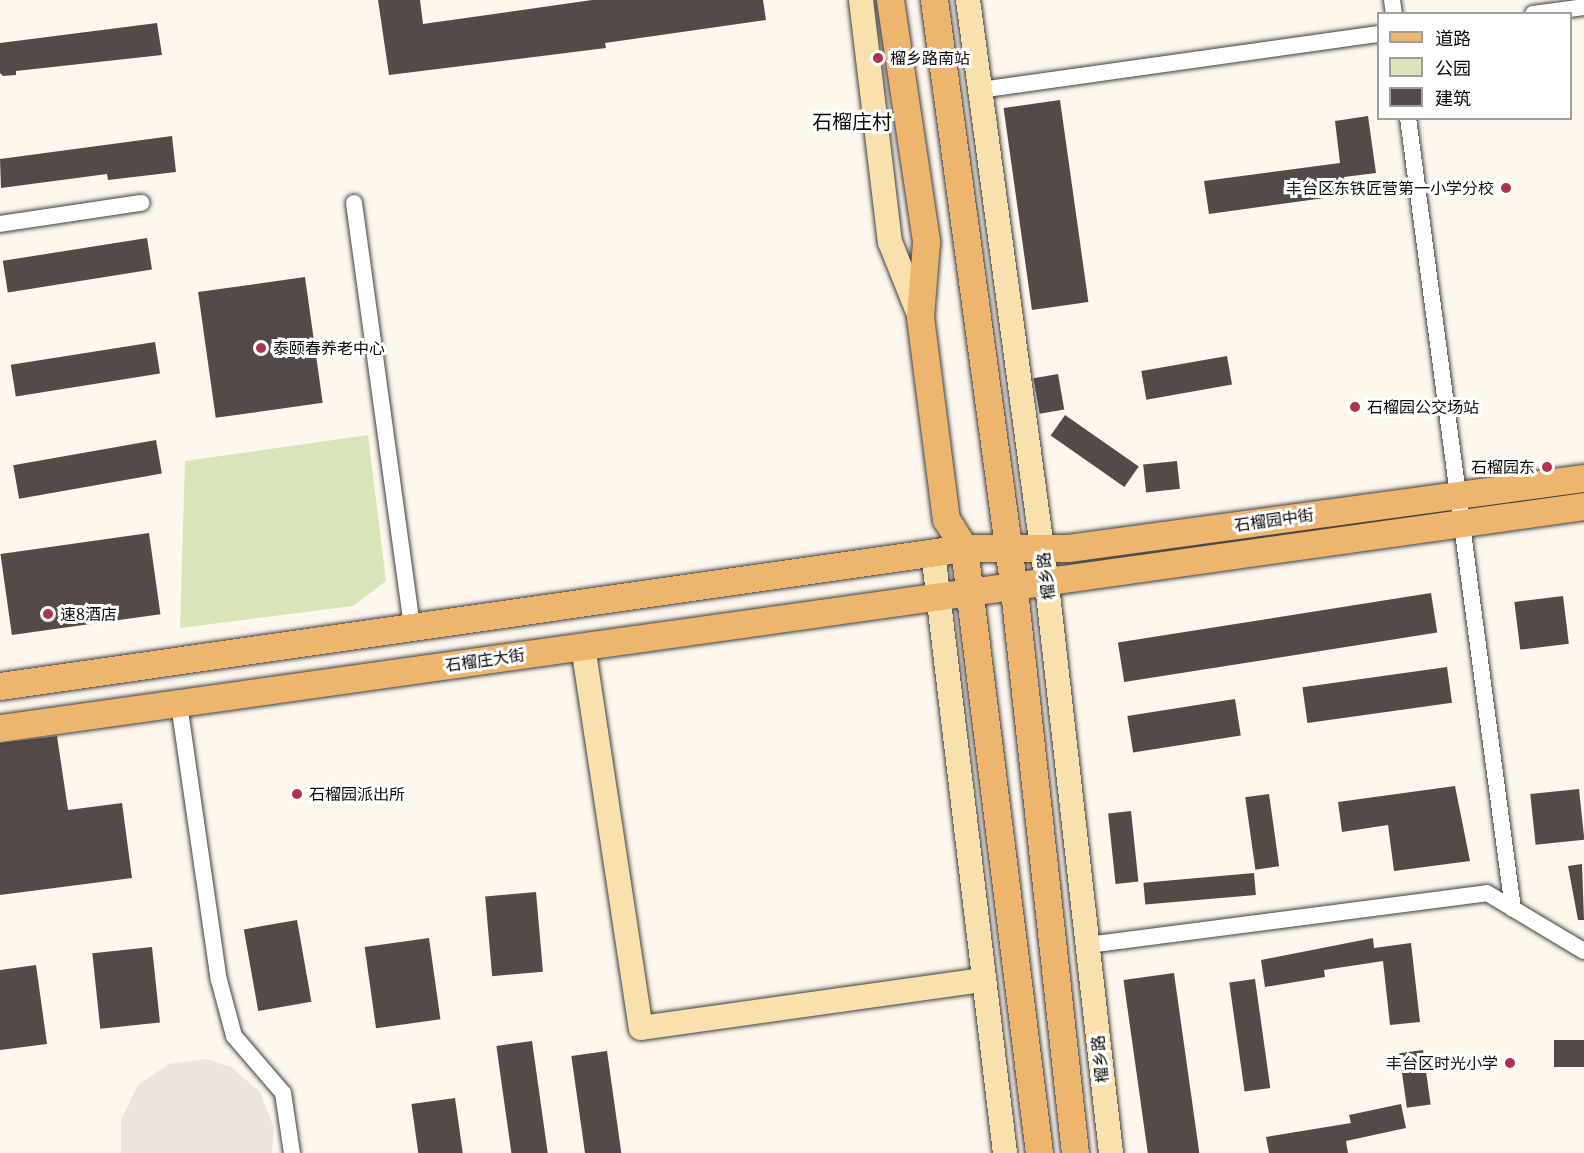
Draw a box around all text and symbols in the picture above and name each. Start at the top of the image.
legend [1377,12,1572,120]
text: 道路 [1435,26,1471,50]
place label: 榴乡路南站 [890,48,970,68]
marker: 榴乡路南站 [871,51,885,65]
text: 公园 [1435,56,1471,80]
text: 建筑 [1435,86,1471,110]
district label: 石榴庄村 [812,109,892,133]
place label: 丰台区东铁匠营第一小学分校 [1286,178,1494,198]
marker: 丰台区东铁匠营第一小学分校 [1499,181,1513,195]
place label: 泰颐春养老中心 [273,338,385,358]
marker: 泰颐春养老中心 [254,341,268,355]
place label: 石榴园公交场站 [1367,397,1479,417]
marker: 石榴园公交场站 [1348,400,1362,414]
place label: 石榴园东 [1471,457,1535,477]
marker: 石榴园东 [1540,460,1554,474]
street label: 石榴园中街 [1233,505,1315,535]
street label: 榴乡路 [1034,551,1058,601]
place label: 速8酒店 [60,604,117,624]
marker: 速8酒店 [41,607,55,621]
street label: 石榴庄大街 [444,645,526,675]
place label: 石榴园派出所 [309,784,405,804]
marker: 石榴园派出所 [290,787,304,801]
street label: 榴乡路 [1088,1034,1112,1084]
place label: 丰台区时光小学 [1386,1053,1498,1073]
marker: 丰台区时光小学 [1503,1056,1517,1070]

